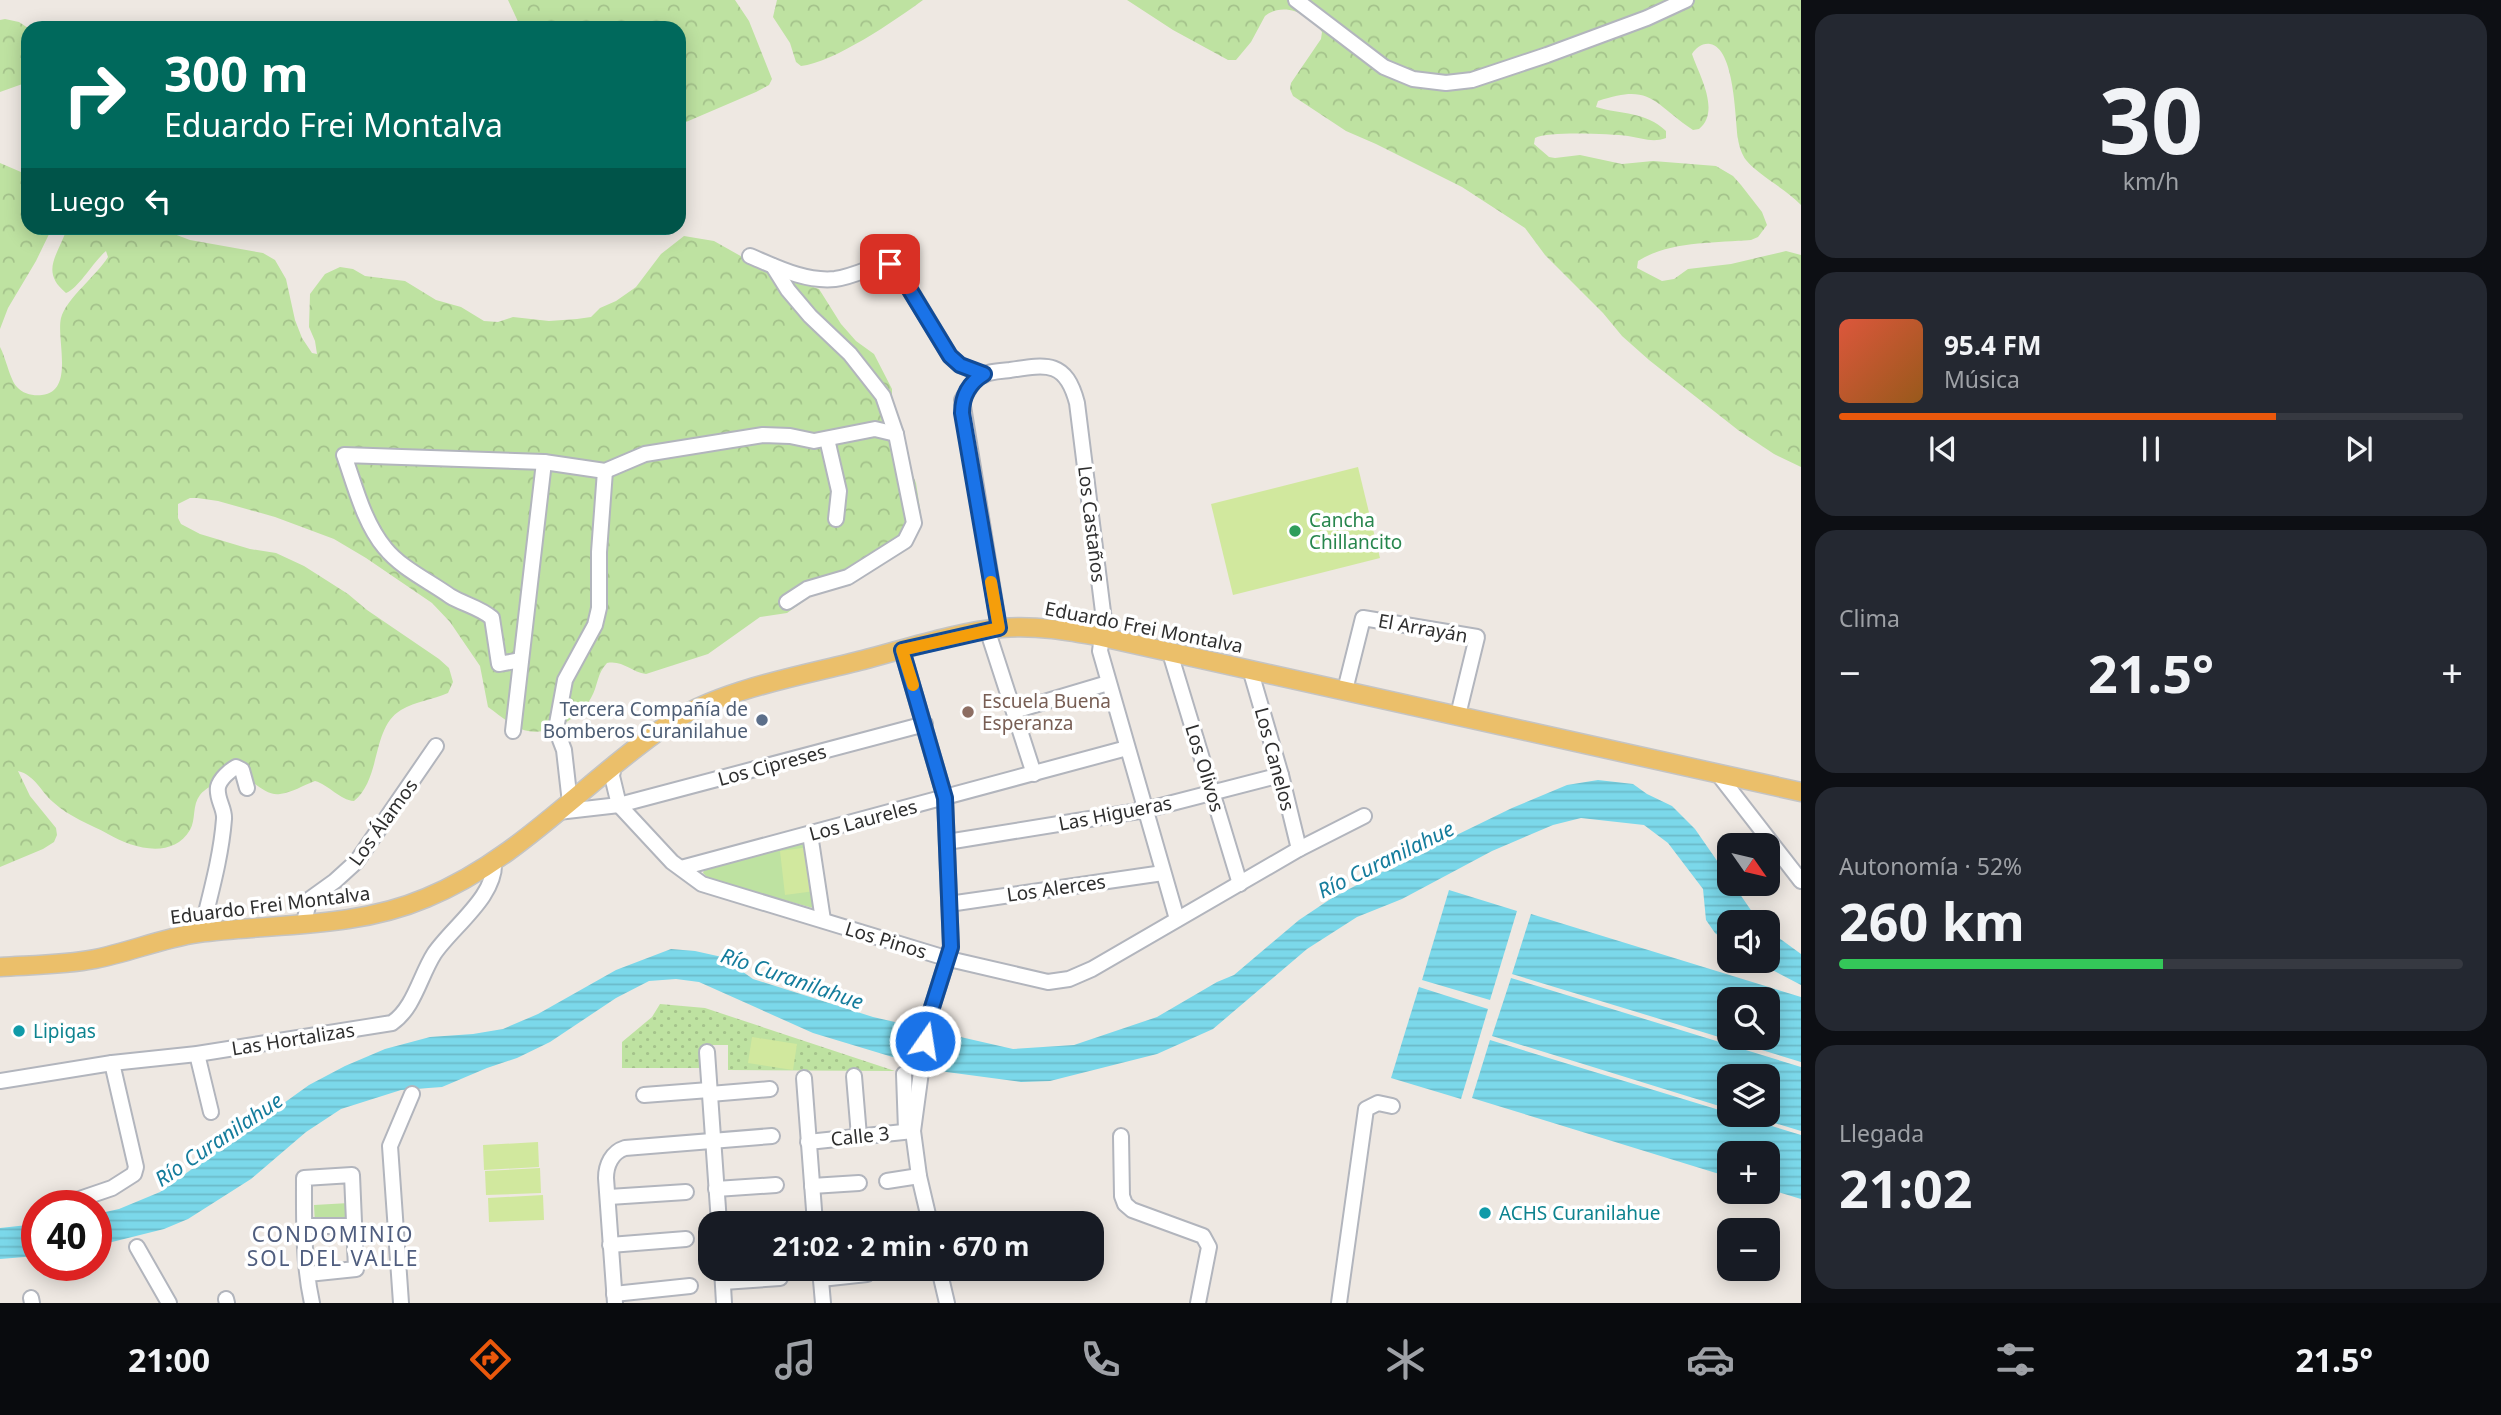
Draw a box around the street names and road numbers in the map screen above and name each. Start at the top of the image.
street label: Los Castaños [1072,464,1112,584]
street label: Eduardo Frei Montalva [1043,595,1245,659]
street label: El Arrayán [1376,607,1470,649]
street label: Los Canelos [1249,704,1301,814]
street label: Los Olivos [1179,721,1231,815]
street label: Los Cipreses [715,738,829,792]
street label: Los Álamos [343,773,423,871]
street label: Las Higueras [1056,789,1174,837]
street label: Los Laureles [806,793,920,847]
street label: Los Alerces [1005,868,1107,908]
street label: Eduardo Frei Montalva [169,880,371,930]
street label: Los Pinos [842,915,930,965]
street label: Las Hortalizas [230,1016,356,1062]
street label: Calle 3 [829,1120,891,1152]

